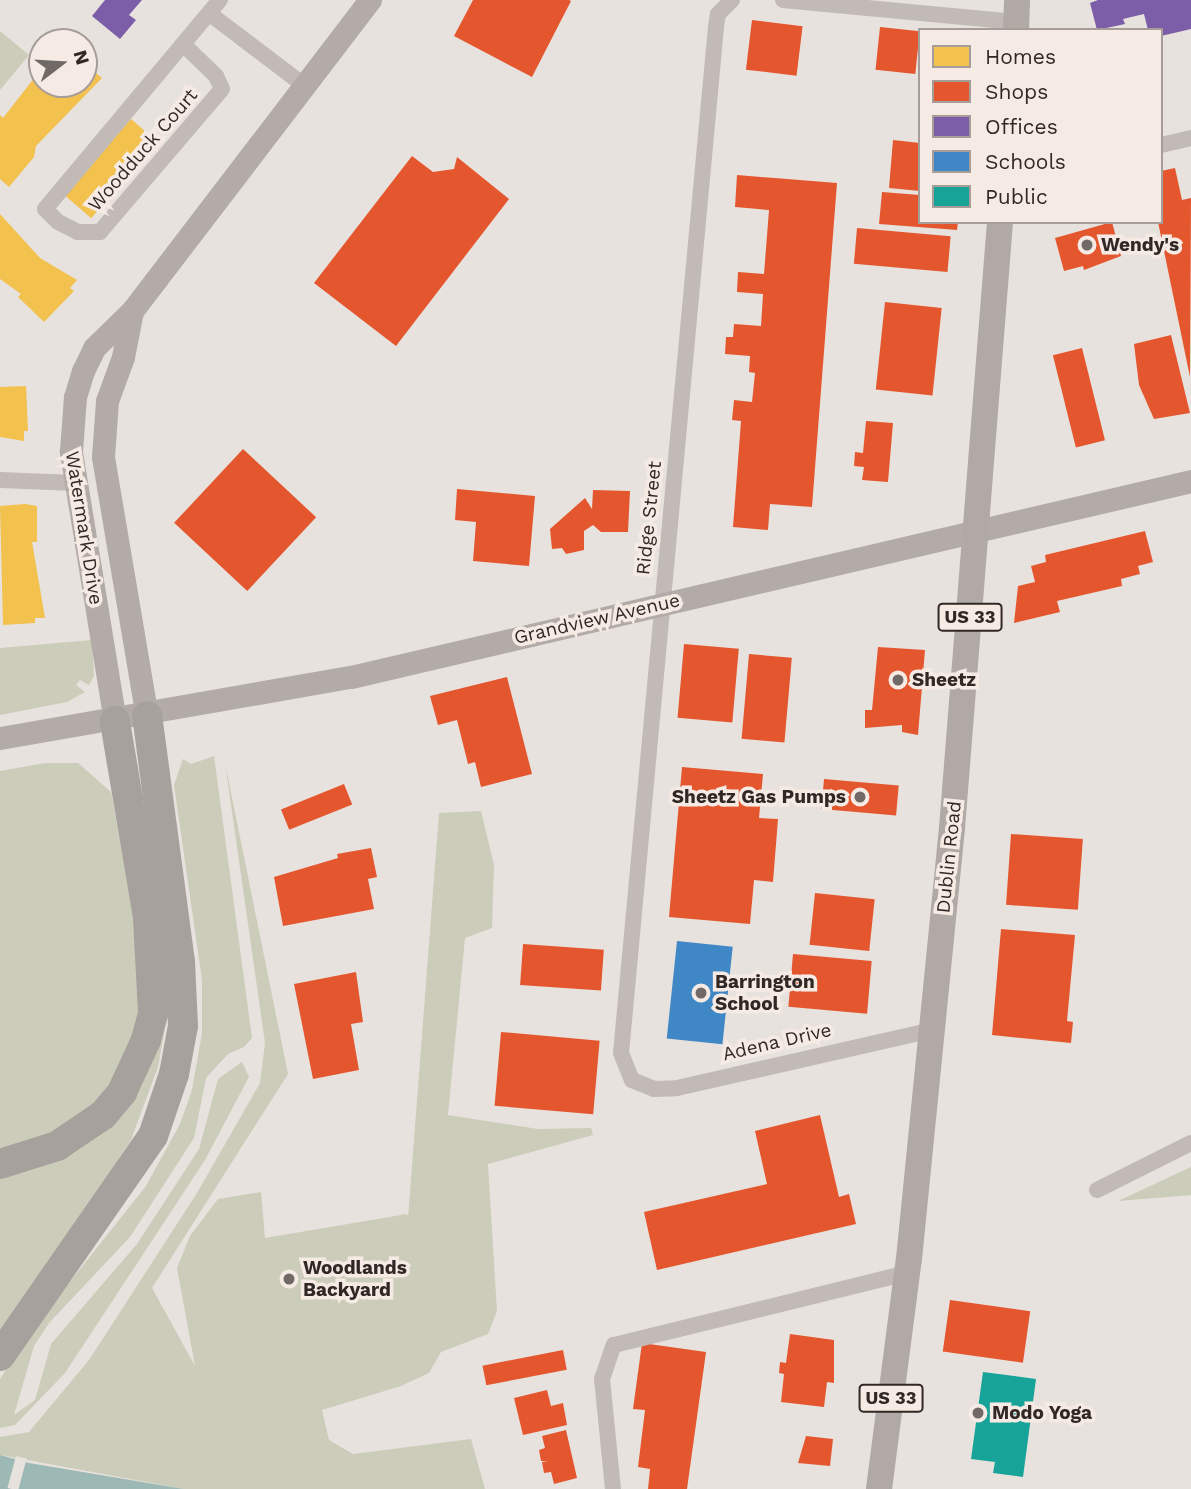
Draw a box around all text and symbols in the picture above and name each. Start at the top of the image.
north arrow [28,28,98,98]
legend [918,28,1163,224]
text: Homes [985,44,1056,69]
text: N [69,47,95,67]
text: Shops [985,79,1048,104]
street label: Woodduck Court [84,84,202,216]
text: Offices [985,114,1058,139]
text: Schools [985,149,1066,174]
text: Public [985,184,1048,209]
place label: Wendy's [1101,234,1179,256]
marker: Wendy's [1079,237,1095,253]
street label: Watermark Drive [61,449,107,607]
street label: Ridge Street [632,460,666,576]
street label: Grandview Avenue [511,589,683,649]
road number: US 33 [937,602,1003,632]
place label: Sheetz [912,669,976,691]
marker: Sheetz [890,672,906,688]
place label: Sheetz Gas Pumps [672,786,846,808]
marker: Sheetz Gas Pumps [852,789,868,805]
street label: Dublin Road [932,800,966,914]
place label: Barrington School [715,971,815,1015]
marker: Barrington School [693,985,709,1001]
street label: Adena Drive [720,1018,834,1066]
place label: Woodlands Backyard [303,1257,407,1301]
marker: Woodlands Backyard [281,1271,297,1287]
road number: US 33 [858,1384,924,1413]
place label: Modo Yoga [992,1402,1093,1424]
marker: Modo Yoga [970,1405,986,1421]

